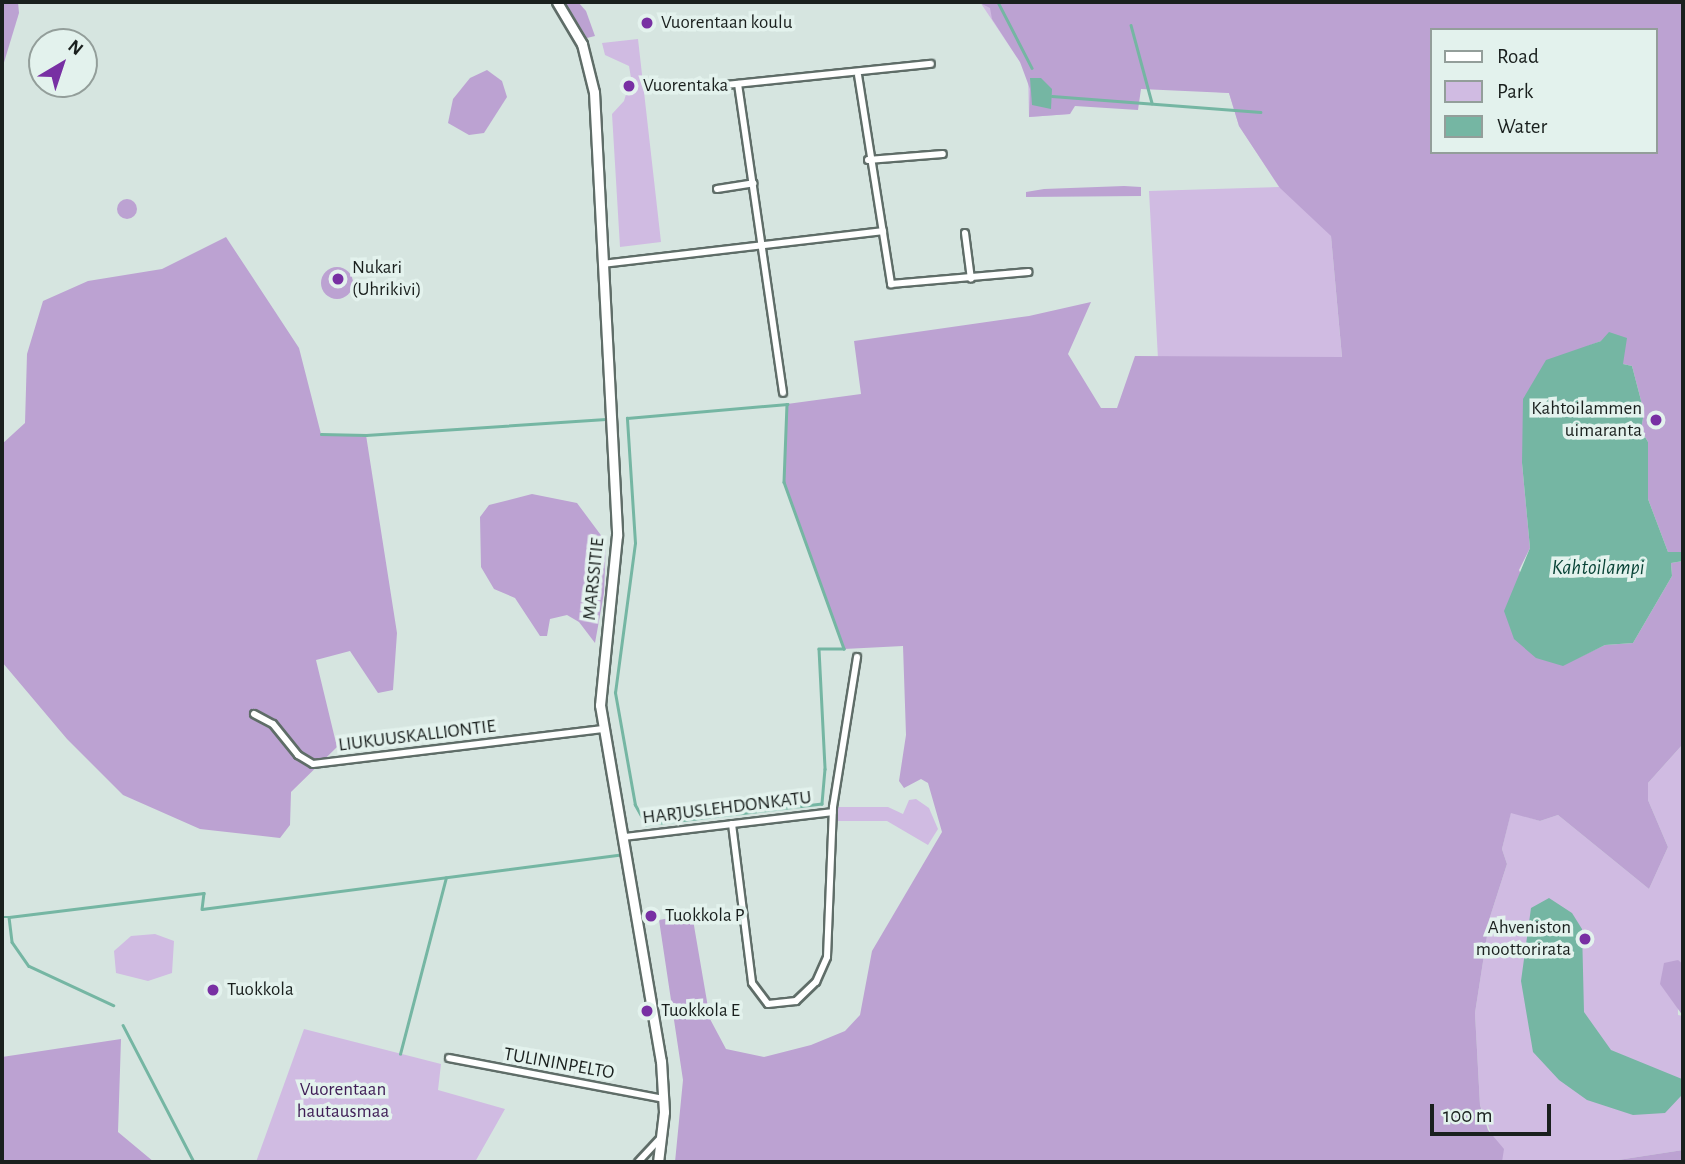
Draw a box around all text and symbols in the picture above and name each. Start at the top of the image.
place label: Vuorentaan koulu [661,12,792,34]
marker: Vuorentaan koulu [639,15,655,31]
north arrow [28,28,98,98]
legend [1430,28,1657,154]
text: N [64,36,86,59]
text: Road [1497,46,1539,67]
place label: Vuorentaka [643,75,728,97]
marker: Vuorentaka [621,78,637,94]
text: Park [1497,81,1533,102]
text: Water [1497,116,1547,137]
place label: Nukari (Uhrikivi) [352,257,421,301]
marker: Nukari (Uhrikivi) [330,271,346,287]
place label: Kahtoilammen uimaranta [1531,398,1642,442]
marker: Kahtoilammen uimaranta [1648,412,1664,428]
street label: MARSSITIE [578,537,610,621]
water label: Kahtoilampi [1552,555,1644,581]
street label: LIUKUUSKALLIONTIE [337,715,497,757]
street label: HARJUSLEHDONKATU [641,786,813,830]
place label: Tuokkola P [665,905,745,927]
marker: Tuokkola P [643,908,659,924]
place label: Ahveniston moottorirata [1476,917,1571,961]
marker: Ahveniston moottorirata [1577,931,1593,947]
place label: Tuokkola [227,979,294,1001]
marker: Tuokkola [205,982,221,998]
place label: Tuokkola E [661,1000,740,1022]
marker: Tuokkola E [639,1003,655,1019]
street label: TULININPELTO [502,1043,616,1085]
park label: Vuorentaan hautausmaa [297,1079,389,1123]
scale bar [1433,1090,1554,1134]
text: 100 m [1443,1105,1493,1126]

